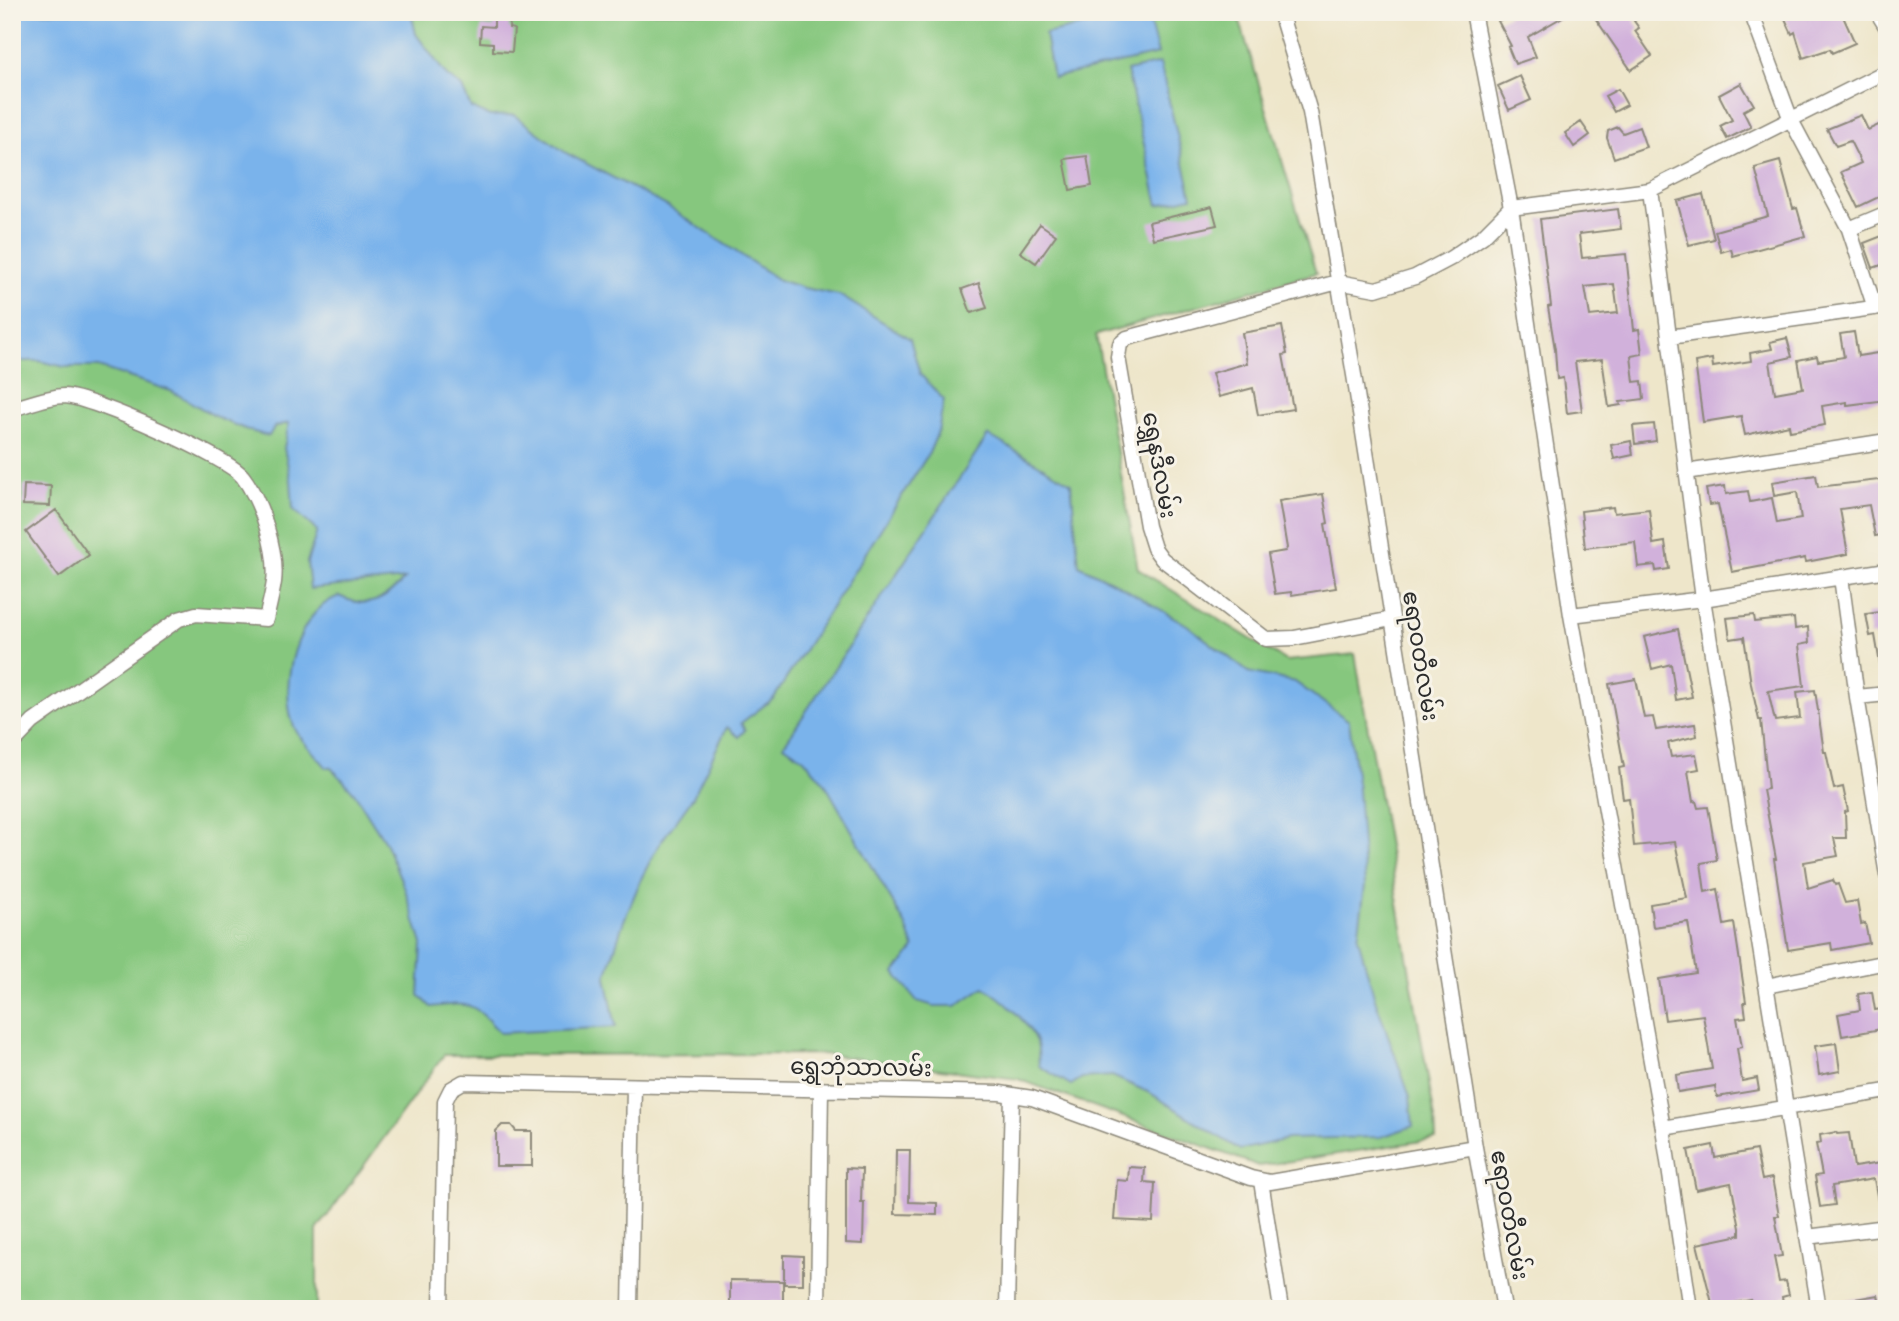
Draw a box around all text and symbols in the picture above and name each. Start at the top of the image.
street label: ရွှေနဒီလမ်း [1132,409,1185,521]
street label: ဧရာဝတီလမ်း [1392,589,1447,724]
street label: ရွှေဘုံသာလမ်း [790,1050,932,1087]
street label: ဧရာဝတီလမ်း [1480,1147,1537,1283]

